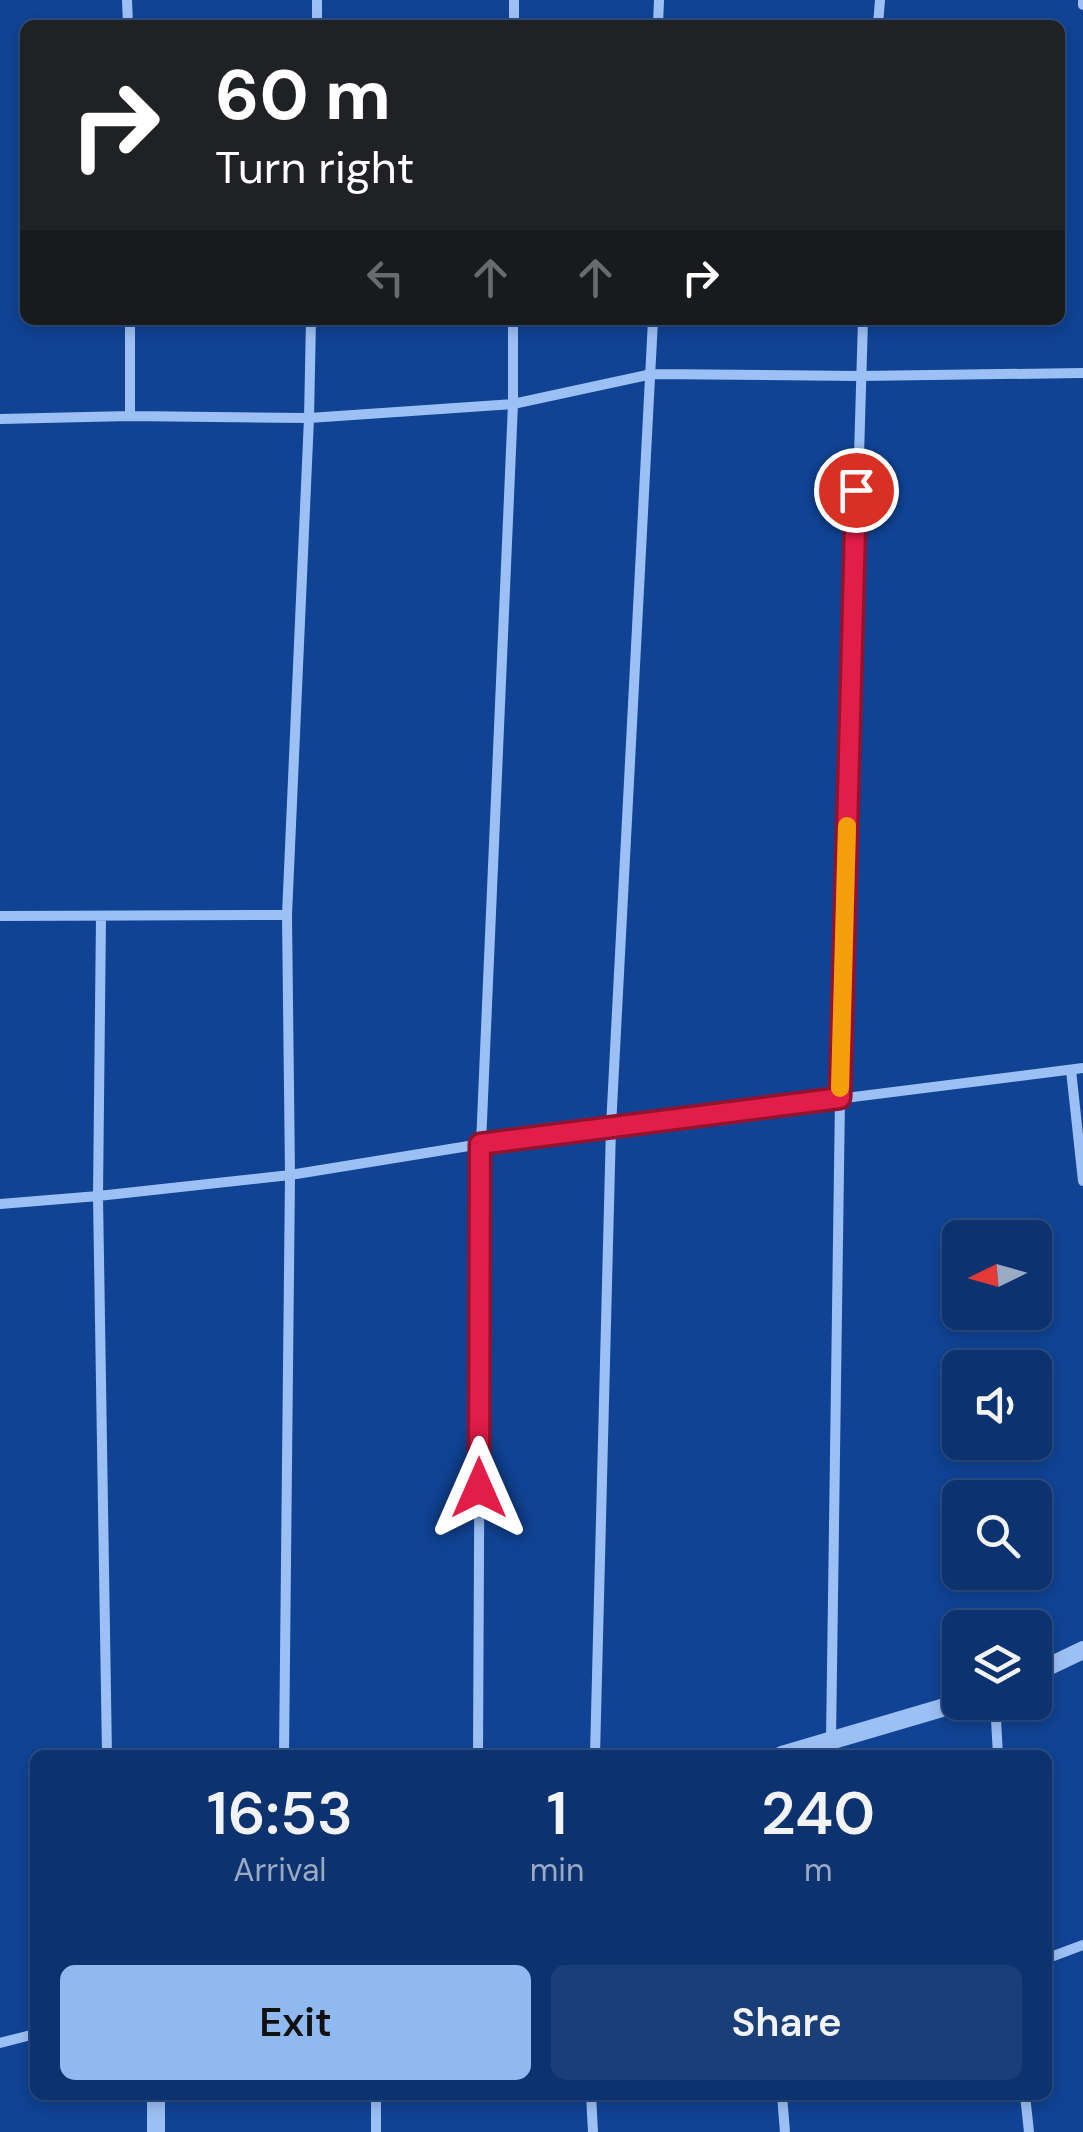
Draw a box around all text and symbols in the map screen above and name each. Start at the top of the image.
text: 60 m [215,50,391,141]
icon: right [50,60,180,190]
text: Turn right [215,138,414,197]
icon: left [358,250,413,305]
icon: ahead [463,250,518,305]
icon: ahead [568,250,623,305]
icon: right [673,250,728,305]
pin [814,448,899,533]
icon: arrive [829,463,884,518]
north arrow [942,1220,1052,1330]
map controls [942,1220,1052,1720]
button: sound [942,1350,1052,1460]
position arrow [427,1436,531,1540]
button: search [942,1480,1052,1590]
button: layers [942,1610,1052,1720]
text: 16:53 [207,1774,353,1853]
text: 1 [547,1774,567,1853]
text: 240 [761,1774,875,1853]
text: Arrival [233,1849,326,1891]
text: min [530,1849,584,1891]
text: m [804,1849,832,1891]
button: Exit [60,1965,531,2080]
button: Share [551,1965,1022,2080]

